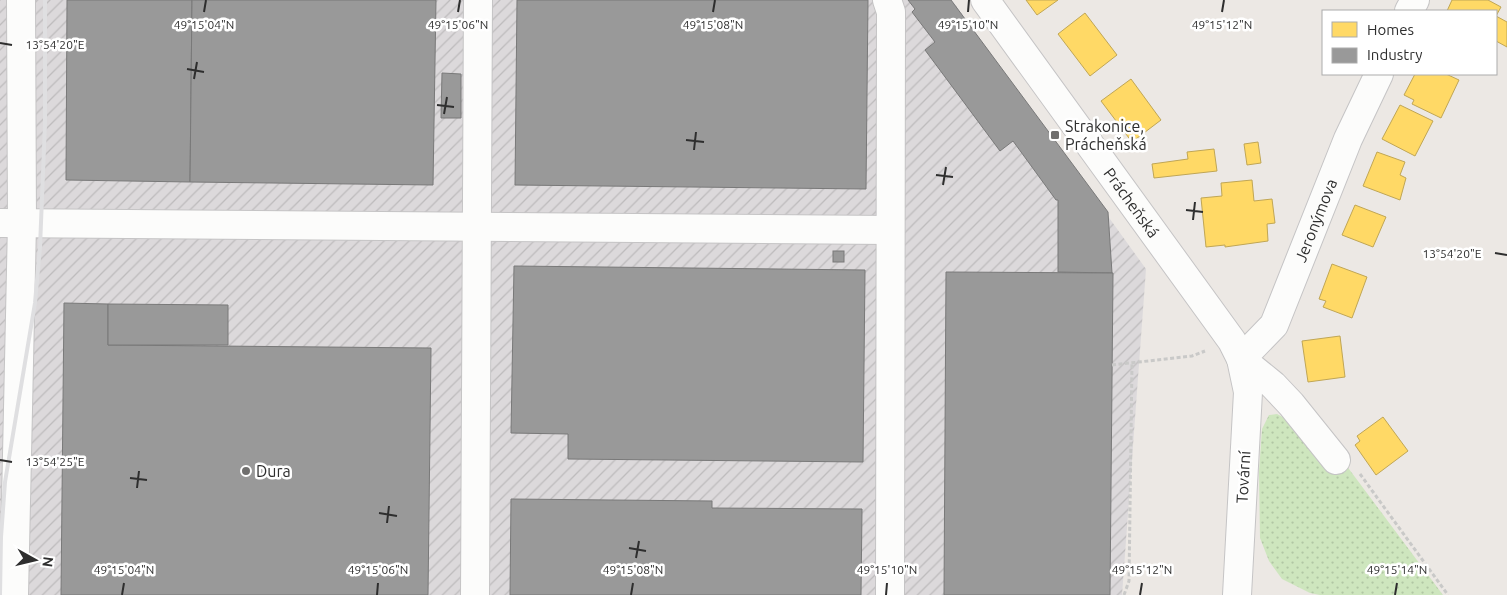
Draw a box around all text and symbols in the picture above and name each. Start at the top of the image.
legend [1322,10,1497,75]
text: 49°15'04"N [174,18,234,31]
text: 49°15'06"N [428,18,488,31]
text: 49°15'08"N [683,18,743,31]
text: 49°15'10"N [938,18,998,31]
text: 49°15'12"N [1192,18,1252,31]
text: Homes [1367,21,1414,38]
text: 13°54'20"E [26,38,85,51]
text: Industry [1367,46,1422,63]
place label: Strakonice, Prácheňská [1065,117,1147,153]
marker: Strakonice, Prácheňská [1049,129,1061,141]
street label: Prácheňská [1100,164,1163,241]
street label: Jeronýmova [1291,176,1340,265]
text: 13°54'20"E [1423,247,1482,260]
street label: Tovární [1233,449,1253,504]
text: 13°54'25"E [26,455,85,468]
place label: Dura [256,462,291,480]
marker: Dura [240,465,252,477]
north arrow [10,535,60,585]
text: N [39,556,57,568]
text: 49°15'04"N [94,563,154,576]
text: 49°15'06"N [348,563,408,576]
text: 49°15'08"N [603,563,663,576]
text: 49°15'10"N [857,563,917,576]
text: 49°15'12"N [1112,563,1172,576]
text: 49°15'14"N [1367,563,1427,576]

